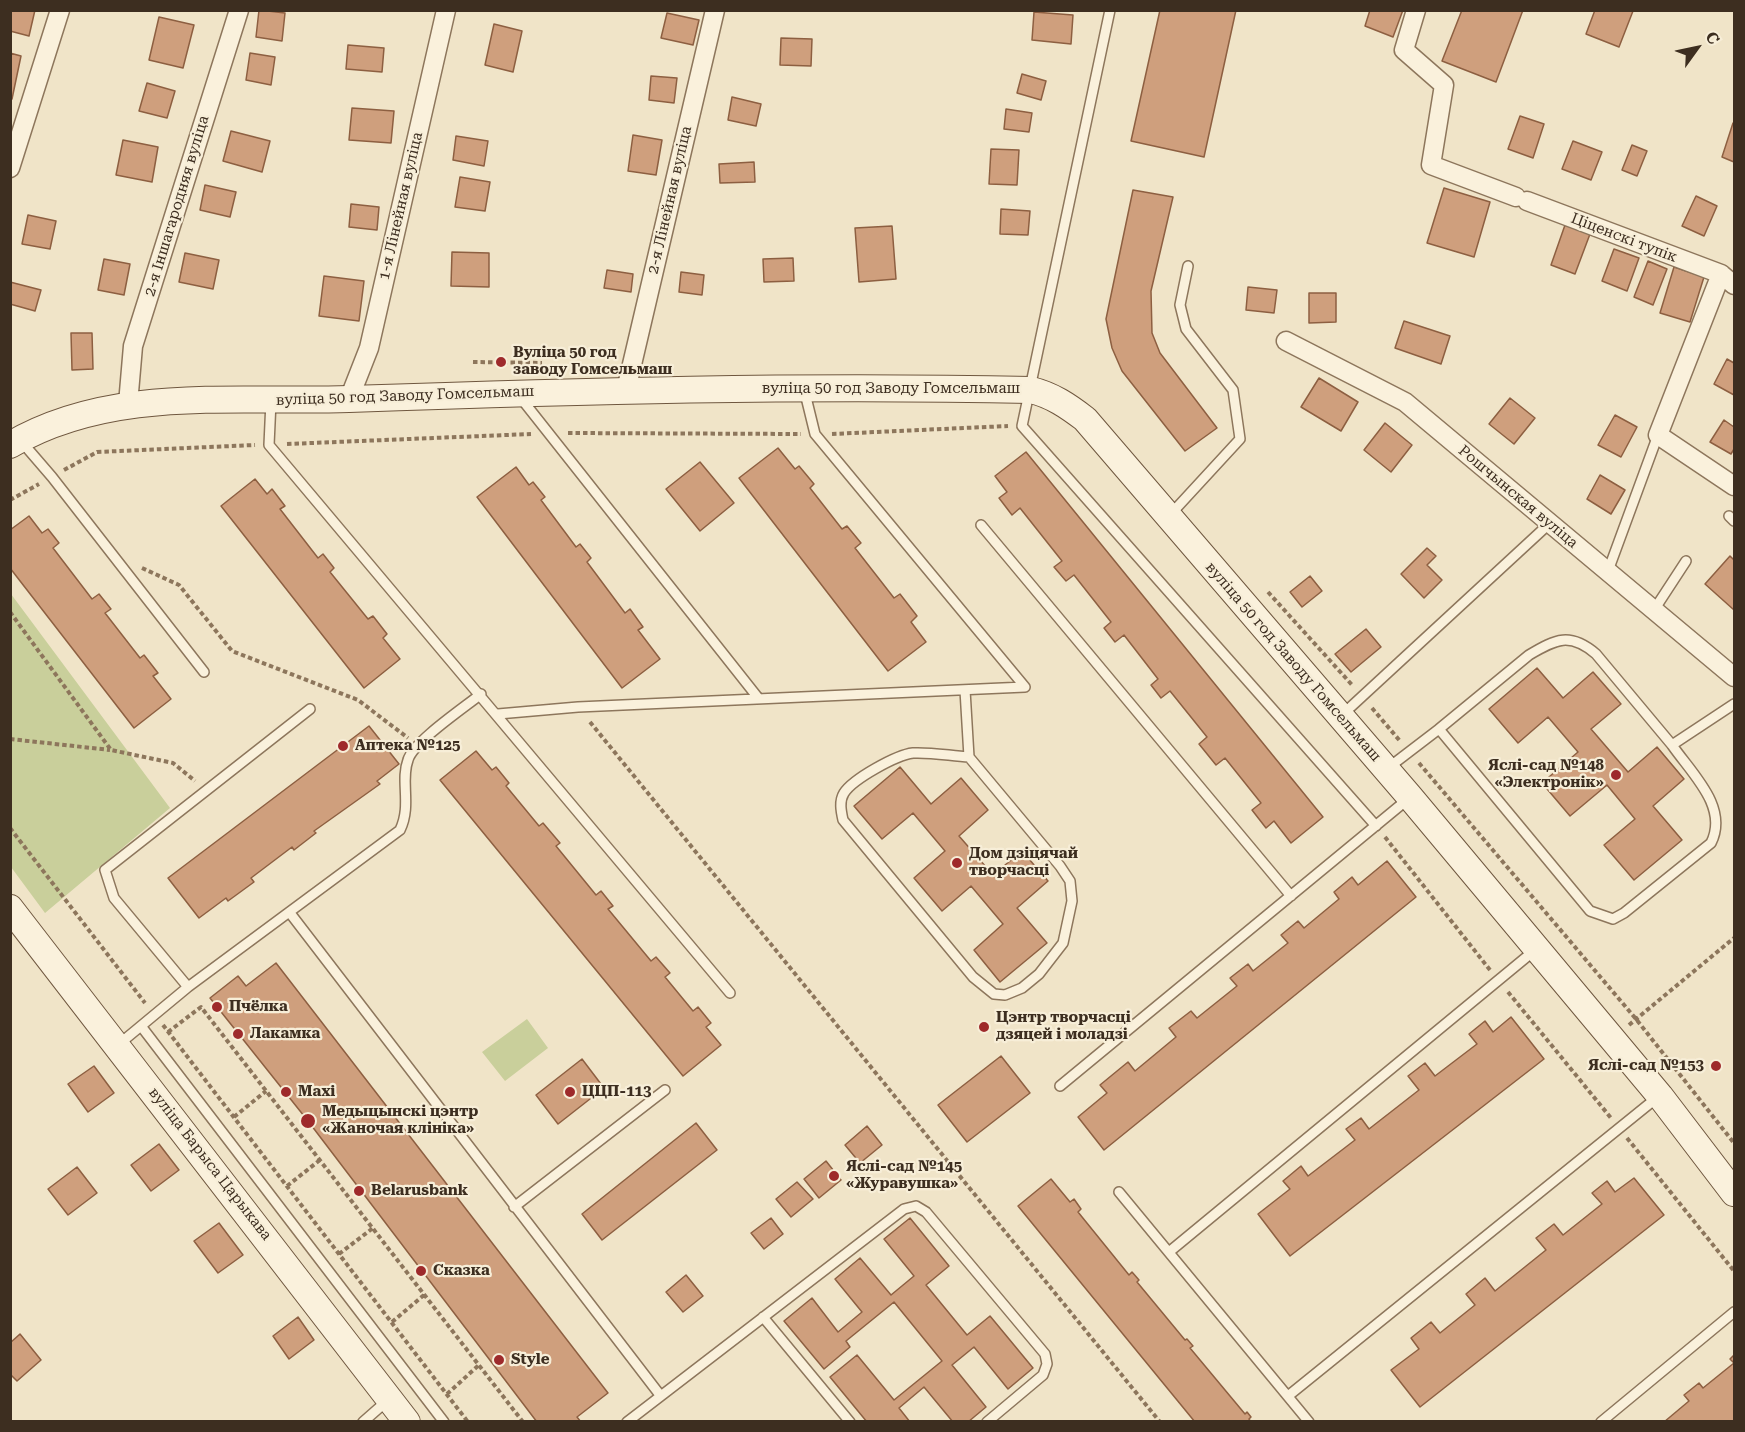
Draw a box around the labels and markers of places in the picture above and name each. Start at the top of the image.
place label: Вуліца 50 год заводу Гомсельмаш [513,344,672,379]
marker: Вуліца 50 год заводу Гомсельмаш [494,355,508,369]
place label: Аптека №125 [355,737,460,755]
marker: Аптека №125 [336,739,350,753]
place label: Яслі-сад №148 «Электронік» [1488,757,1604,792]
marker: Яслі-сад №148 «Электронік» [1609,768,1623,782]
place label: Дом дзіцячай творчасці [969,845,1078,880]
marker: Дом дзіцячай творчасці [950,856,964,870]
place label: Пчёлка [229,998,288,1016]
marker: Пчёлка [210,1000,224,1014]
place label: Цэнтр творчасці дзяцей і моладзі [996,1009,1131,1044]
marker: Цэнтр творчасці дзяцей і моладзі [977,1020,991,1034]
place label: Лакамка [250,1025,320,1043]
marker: Лакамка [231,1027,245,1041]
place label: Яслі-сад №153 [1588,1057,1704,1075]
marker: Яслі-сад №153 [1709,1059,1723,1073]
place label: Maxi [298,1083,335,1101]
place label: ЦЦП-113 [582,1083,651,1101]
marker: Maxi [279,1085,293,1099]
marker: ЦЦП-113 [563,1085,577,1099]
place label: Медыцынскі цэнтр «Жаночая клініка» [322,1103,478,1138]
marker: Медыцынскі цэнтр «Жаночая клініка» [299,1112,317,1130]
place label: Яслі-сад №145 «Журавушка» [846,1158,962,1193]
marker: Яслі-сад №145 «Журавушка» [827,1169,841,1183]
place label: Belarusbank [371,1182,468,1200]
marker: Belarusbank [352,1184,366,1198]
place label: Сказка [433,1262,490,1280]
marker: Сказка [414,1264,428,1278]
place label: Style [511,1351,550,1369]
marker: Style [492,1353,506,1367]

